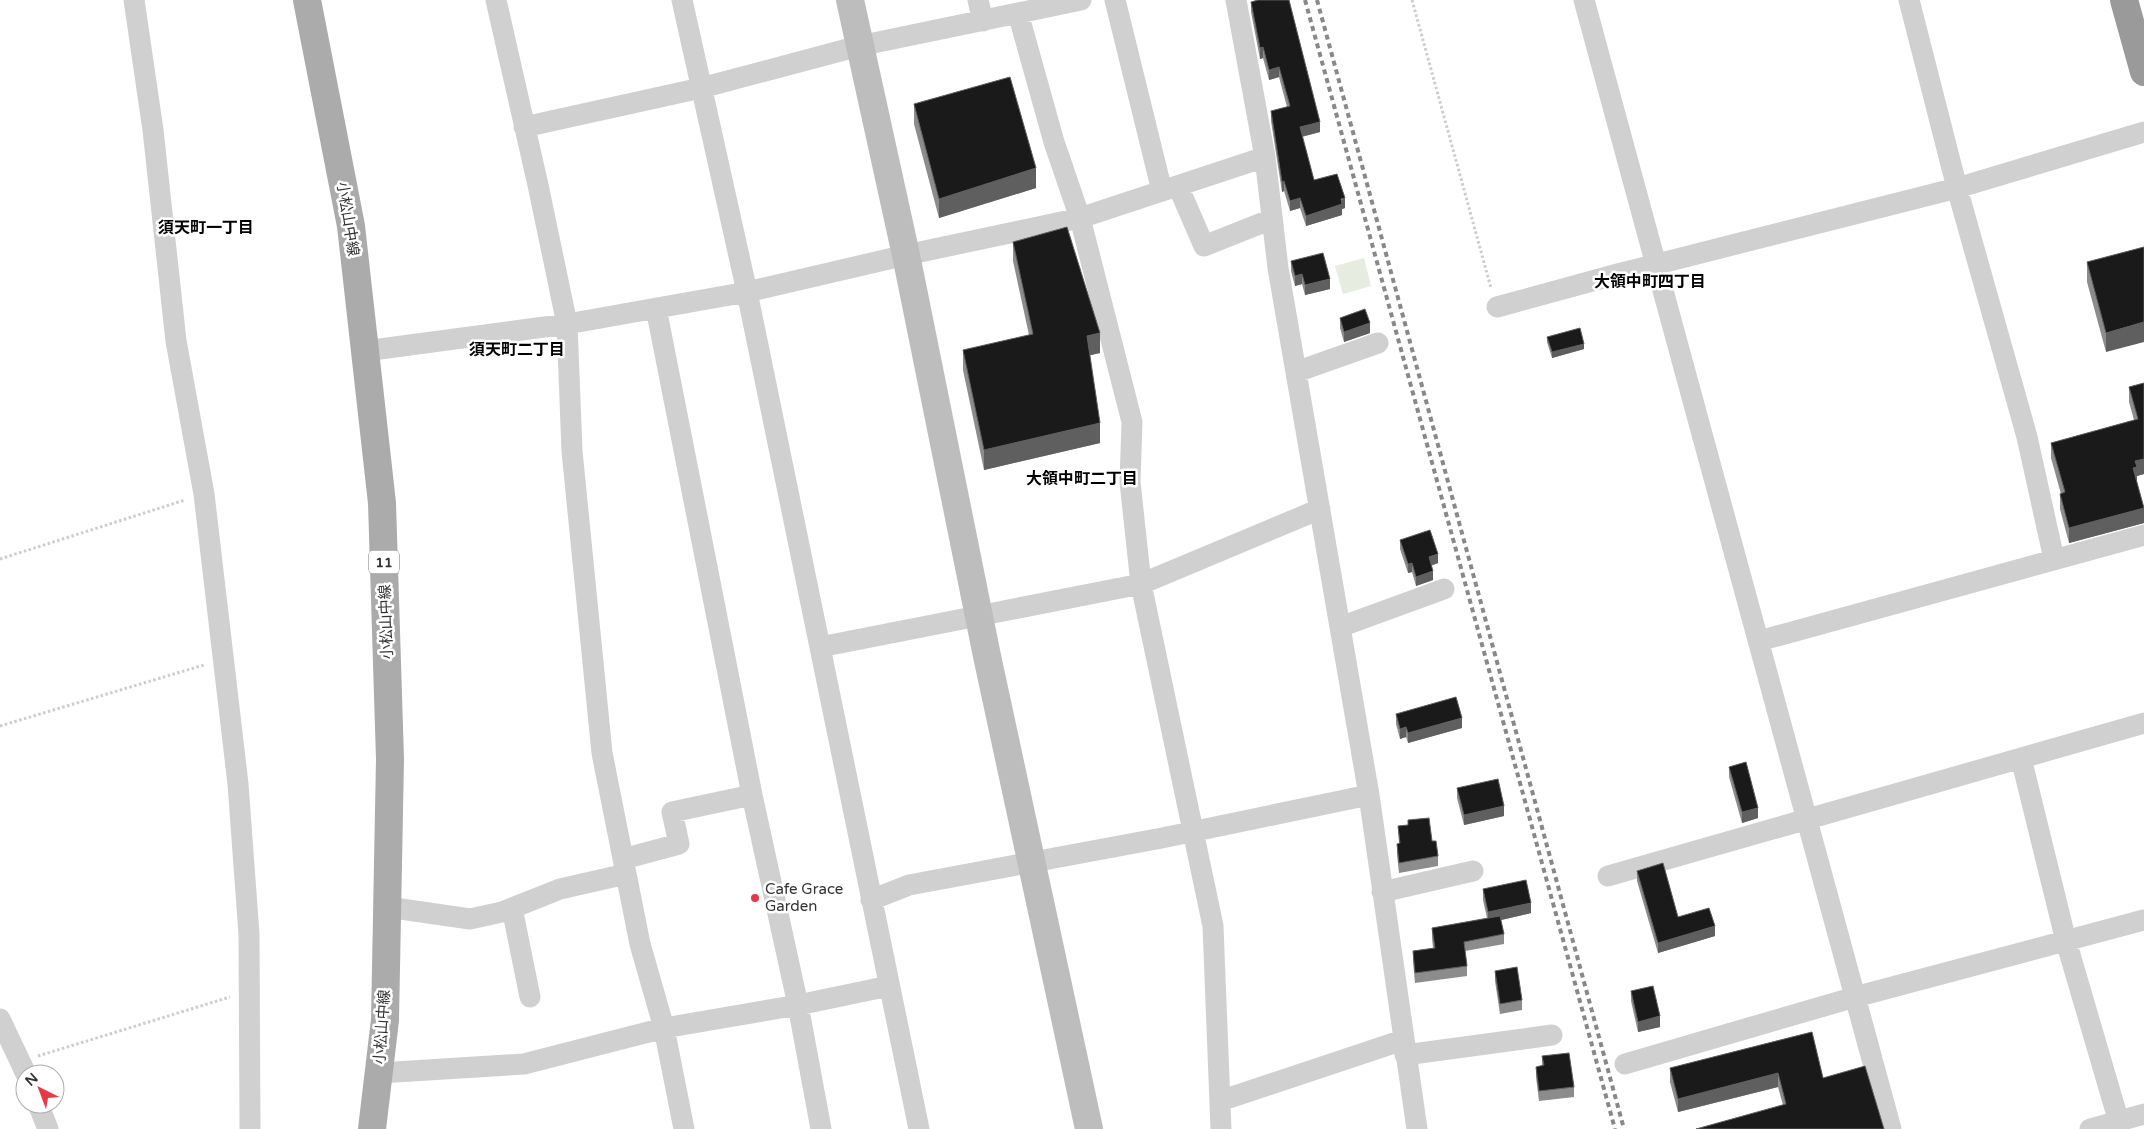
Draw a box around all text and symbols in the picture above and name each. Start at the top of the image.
street label: 小松山中線 [333,181,363,257]
district label: 須天町一丁目 [158,218,254,238]
district label: 大領中町四丁目 [1594,272,1706,292]
district label: 須天町二丁目 [469,340,565,360]
district label: 大領中町二丁目 [1026,469,1138,489]
road number: 11 [369,550,399,574]
street label: 小松山中線 [376,584,396,660]
place label: Cafe Grace Garden [765,880,843,915]
marker: Cafe Grace Garden [749,892,761,904]
street label: 小松山中線 [370,989,394,1065]
north arrow [15,1064,65,1114]
text: N [22,1070,42,1090]

